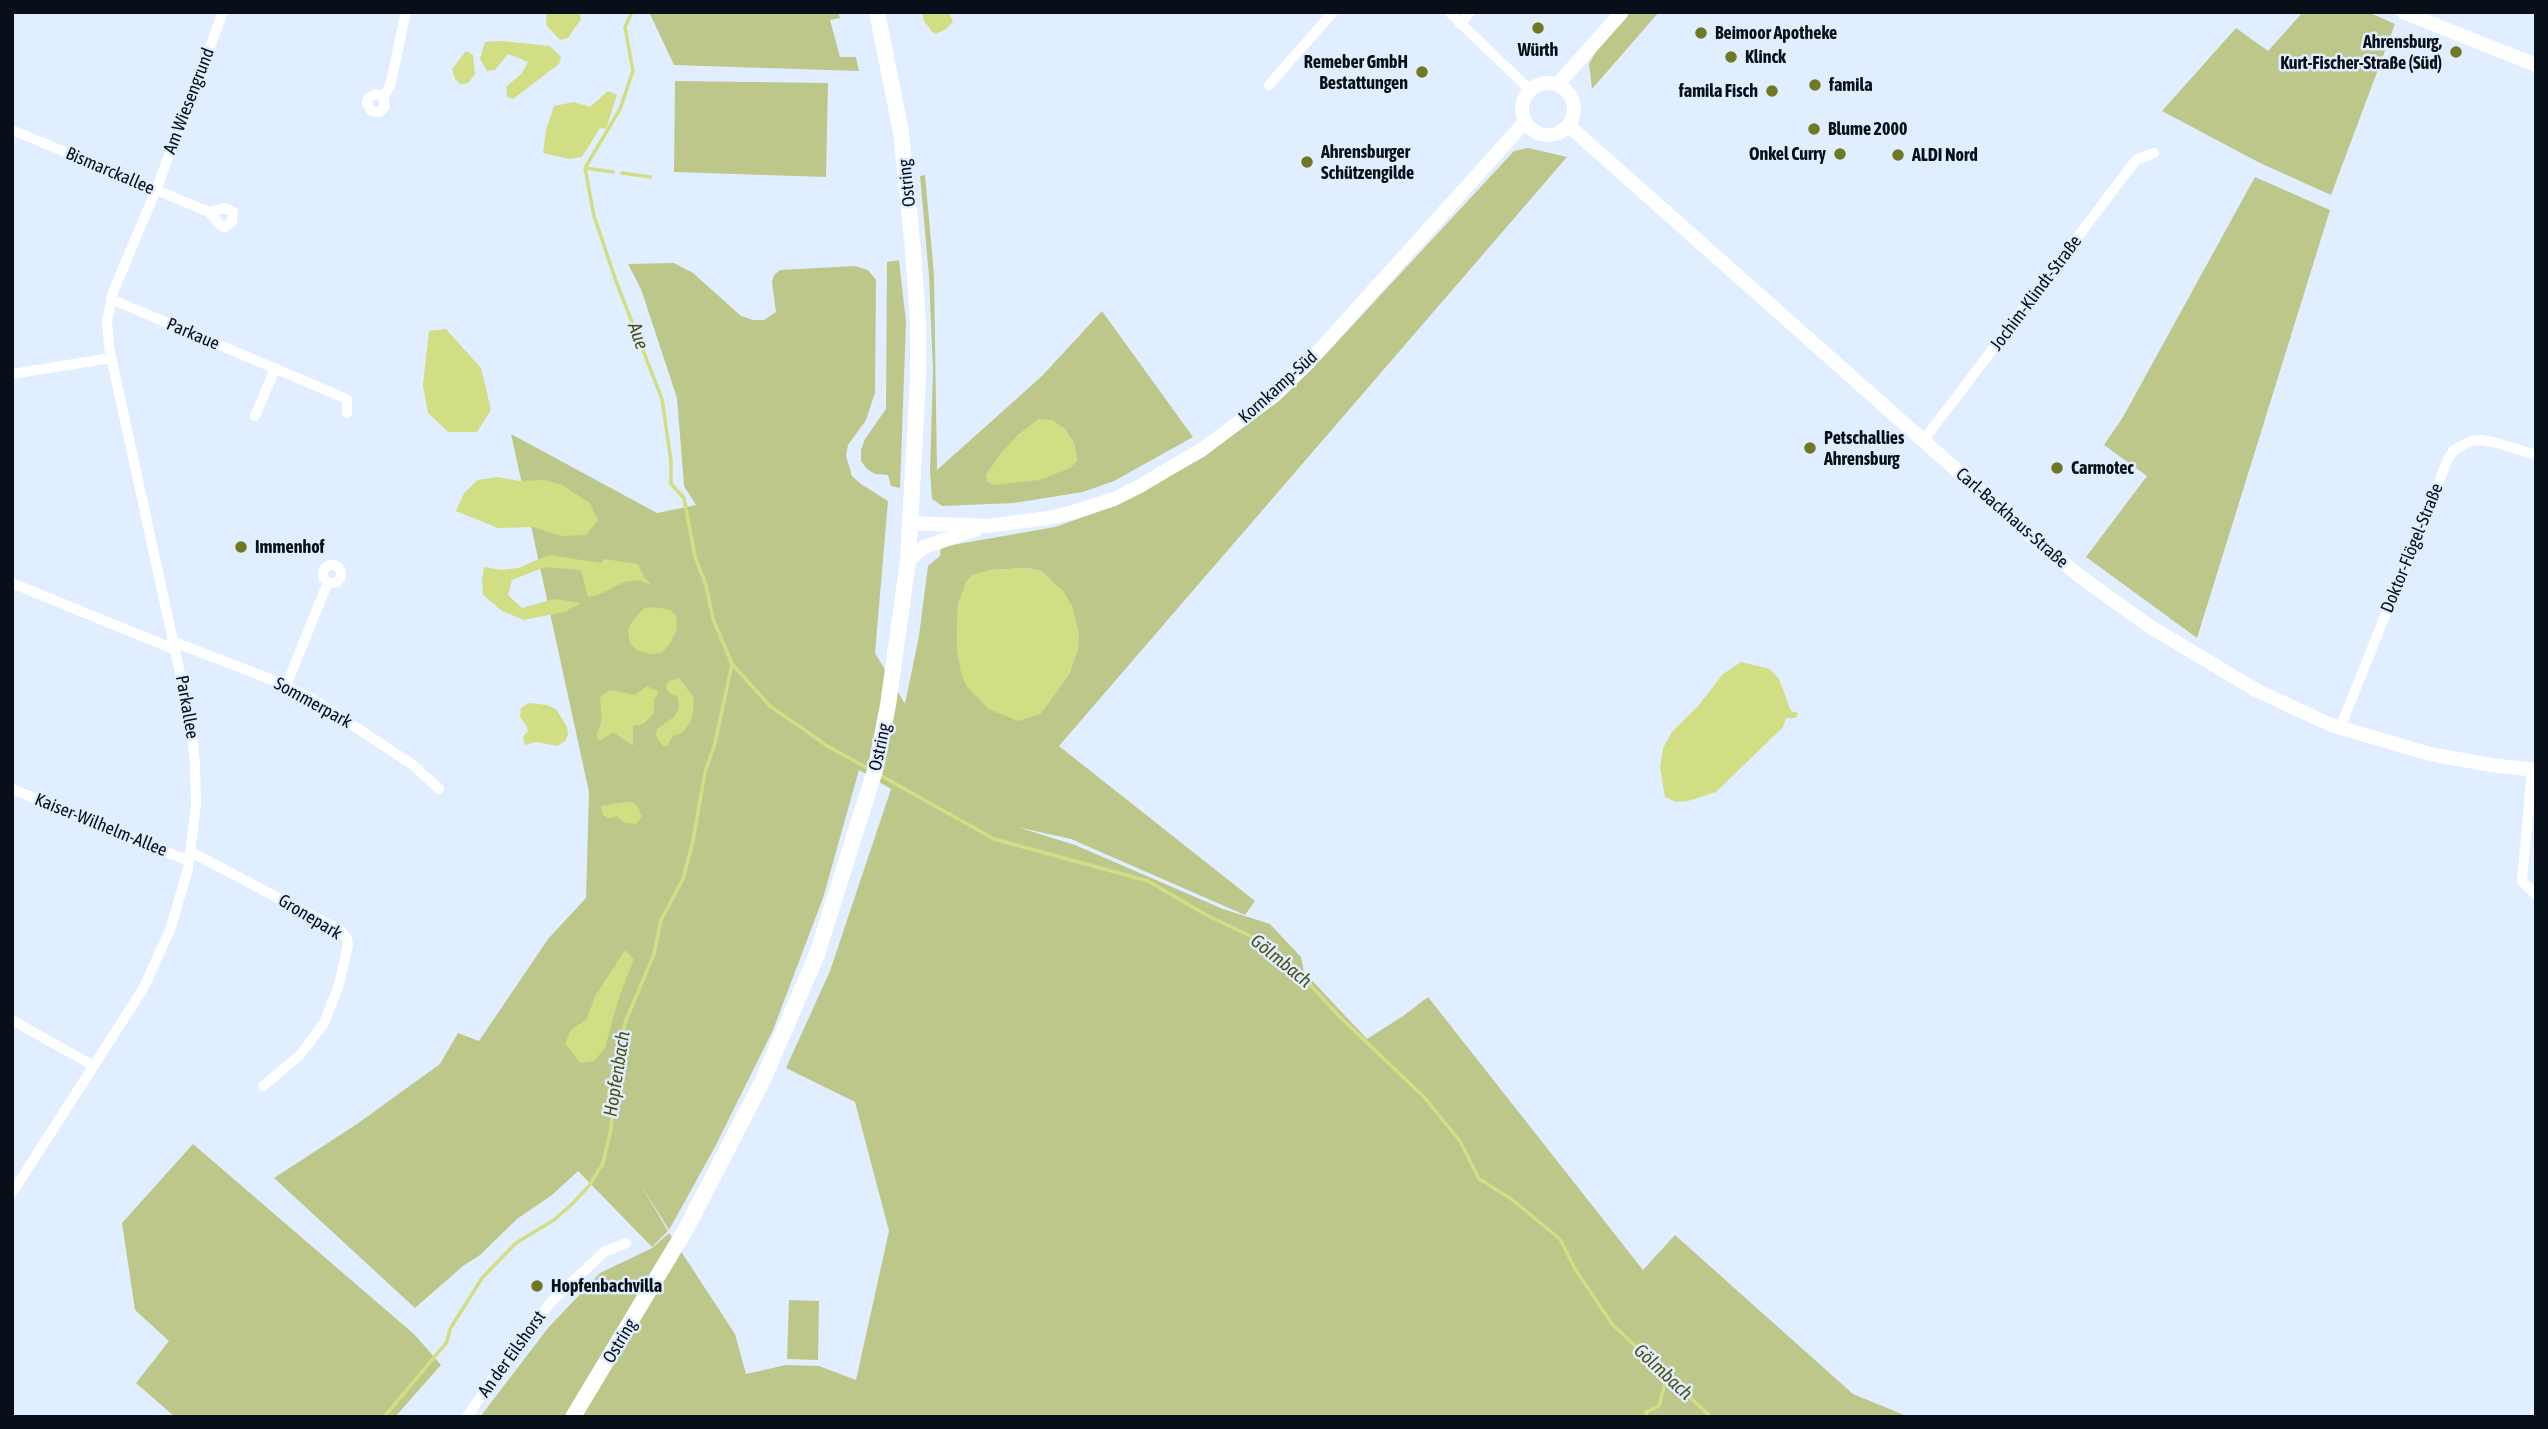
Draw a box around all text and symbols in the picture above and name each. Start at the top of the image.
marker: Würth [1530,20,1546,36]
place label: Beimoor Apotheke [1715,22,1837,44]
marker: Beimoor Apotheke [1693,25,1709,41]
place label: Ahrensburg, Kurt-Fischer-Straße (Süd) [2280,31,2442,74]
place label: Würth [1518,39,1558,61]
marker: Ahrensburg, Kurt-Fischer-Straße (Süd) [2448,44,2464,60]
street label: Am Wiesengrund [159,45,219,157]
place label: Klinck [1745,46,1786,68]
marker: Klinck [1723,49,1739,65]
place label: Remeber GmbH Bestattungen [1304,51,1408,94]
marker: Remeber GmbH Bestattungen [1414,64,1430,80]
place label: famila [1829,74,1873,96]
marker: famila [1807,77,1823,93]
place label: famila Fisch [1679,80,1758,102]
marker: famila Fisch [1764,83,1780,99]
place label: Blume 2000 [1828,118,1907,140]
marker: Blume 2000 [1806,121,1822,137]
place label: Ahrensburger Schützengilde [1321,141,1414,184]
street label: Bismarckallee [62,143,158,199]
place label: Onkel Curry [1749,143,1826,165]
place label: ALDI Nord [1912,144,1978,166]
marker: Onkel Curry [1832,146,1848,162]
marker: ALDI Nord [1890,147,1906,163]
marker: Ahrensburger Schützengilde [1299,154,1315,170]
street label: Ostring [894,158,920,208]
street label: Jochim-Klindt-Straße [1986,231,2086,355]
street label: Parkaue [163,313,223,355]
water label: Aue [623,319,653,353]
street label: Kornkamp-Süd [1234,346,1322,428]
place label: Petschallies Ahrensburg [1824,427,1904,470]
marker: Petschallies Ahrensburg [1802,440,1818,456]
place label: Carmotec [2071,457,2134,479]
marker: Carmotec [2049,460,2065,476]
street label: Carl-Backhaus-Straße [1951,463,2073,573]
street label: Doktor-Flögel-Straße [2376,480,2448,616]
place label: Immenhof [255,536,325,558]
marker: Immenhof [233,539,249,555]
street label: Sommerpark [270,673,356,733]
street label: Parkallee [171,674,203,740]
street label: Ostring [864,721,896,773]
street label: Kaiser-Wilhelm-Allee [32,789,170,861]
street label: Gronepark [274,890,346,944]
water label: Gölmbach [1246,930,1316,992]
water label: Hopfenbach [599,1030,635,1118]
place label: Hopfenbachvilla [551,1275,662,1297]
marker: Hopfenbachvilla [529,1278,545,1294]
street label: An der Eilshorst [473,1307,551,1401]
street label: Ostring [598,1315,642,1367]
water label: Gölmbach [1629,1339,1697,1405]

